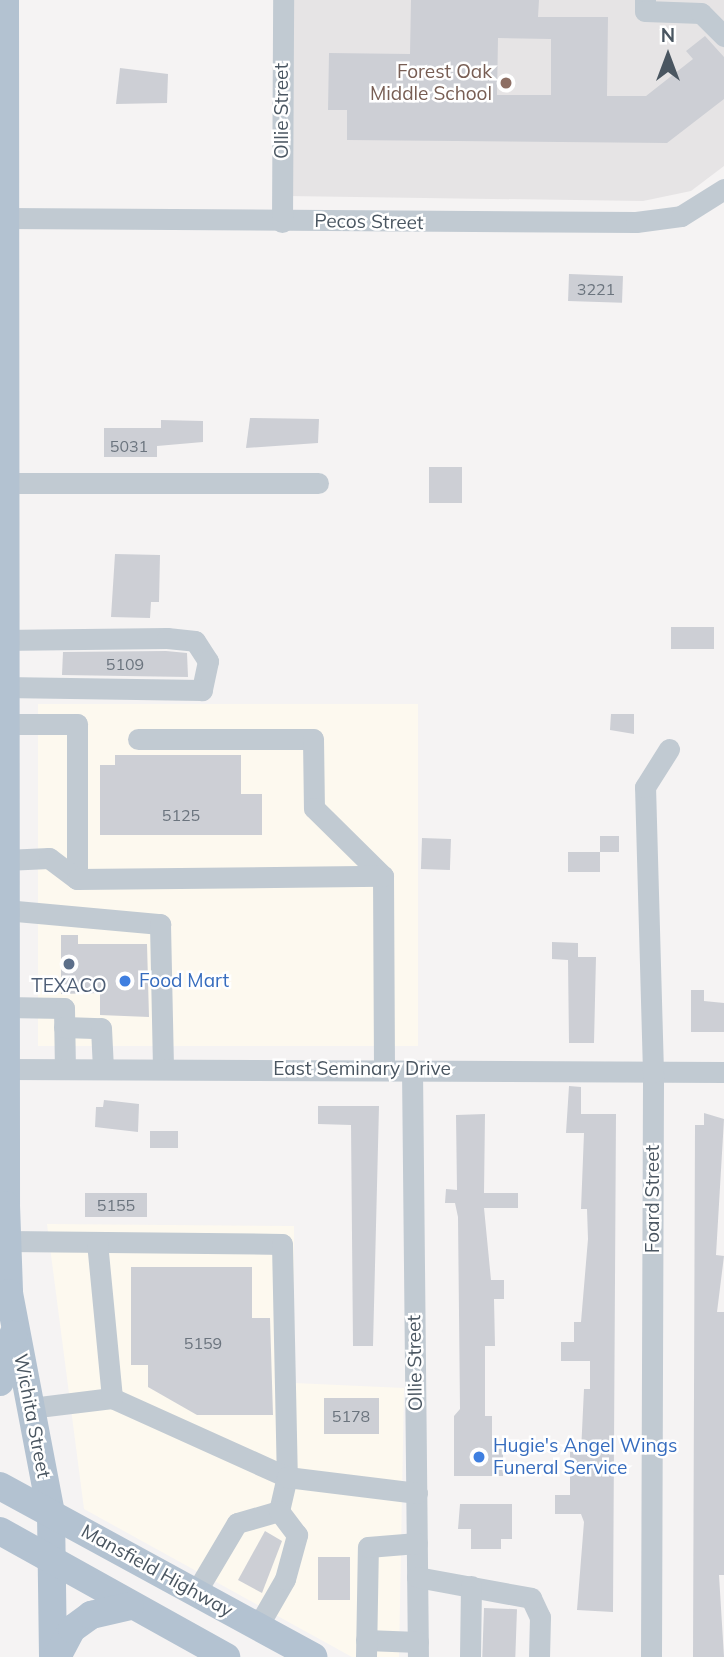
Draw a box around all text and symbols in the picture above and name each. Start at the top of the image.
north arrow [633,21,703,91]
text: N [661,23,675,47]
place label: Forest Oak Middle School [370,61,492,105]
street label: Ollie Street [271,63,293,159]
marker: Forest Oak Middle School [498,75,514,91]
street label: Pecos Street [314,210,424,234]
house number: 3221 [577,279,615,299]
house number: 5031 [110,436,148,456]
house number: 5109 [106,654,144,674]
house number: 5125 [162,805,200,825]
marker: TEXACO [61,956,77,972]
place label: Food Mart [139,970,229,992]
marker: Food Mart [117,973,133,989]
place label: TEXACO [31,975,107,997]
street label: East Seminary Drive [273,1058,451,1080]
street label: Foard Street [642,1145,664,1253]
house number: 5155 [97,1195,135,1215]
street label: Ollie Street [403,1315,427,1411]
house number: 5159 [184,1333,222,1353]
street label: Wichita Street [9,1352,55,1480]
house number: 5178 [332,1406,370,1426]
place label: Hugie's Angel Wings Funeral Service [493,1435,677,1479]
marker: Hugie's Angel Wings Funeral Service [471,1449,487,1465]
street label: Mansfield Highway [77,1520,237,1622]

